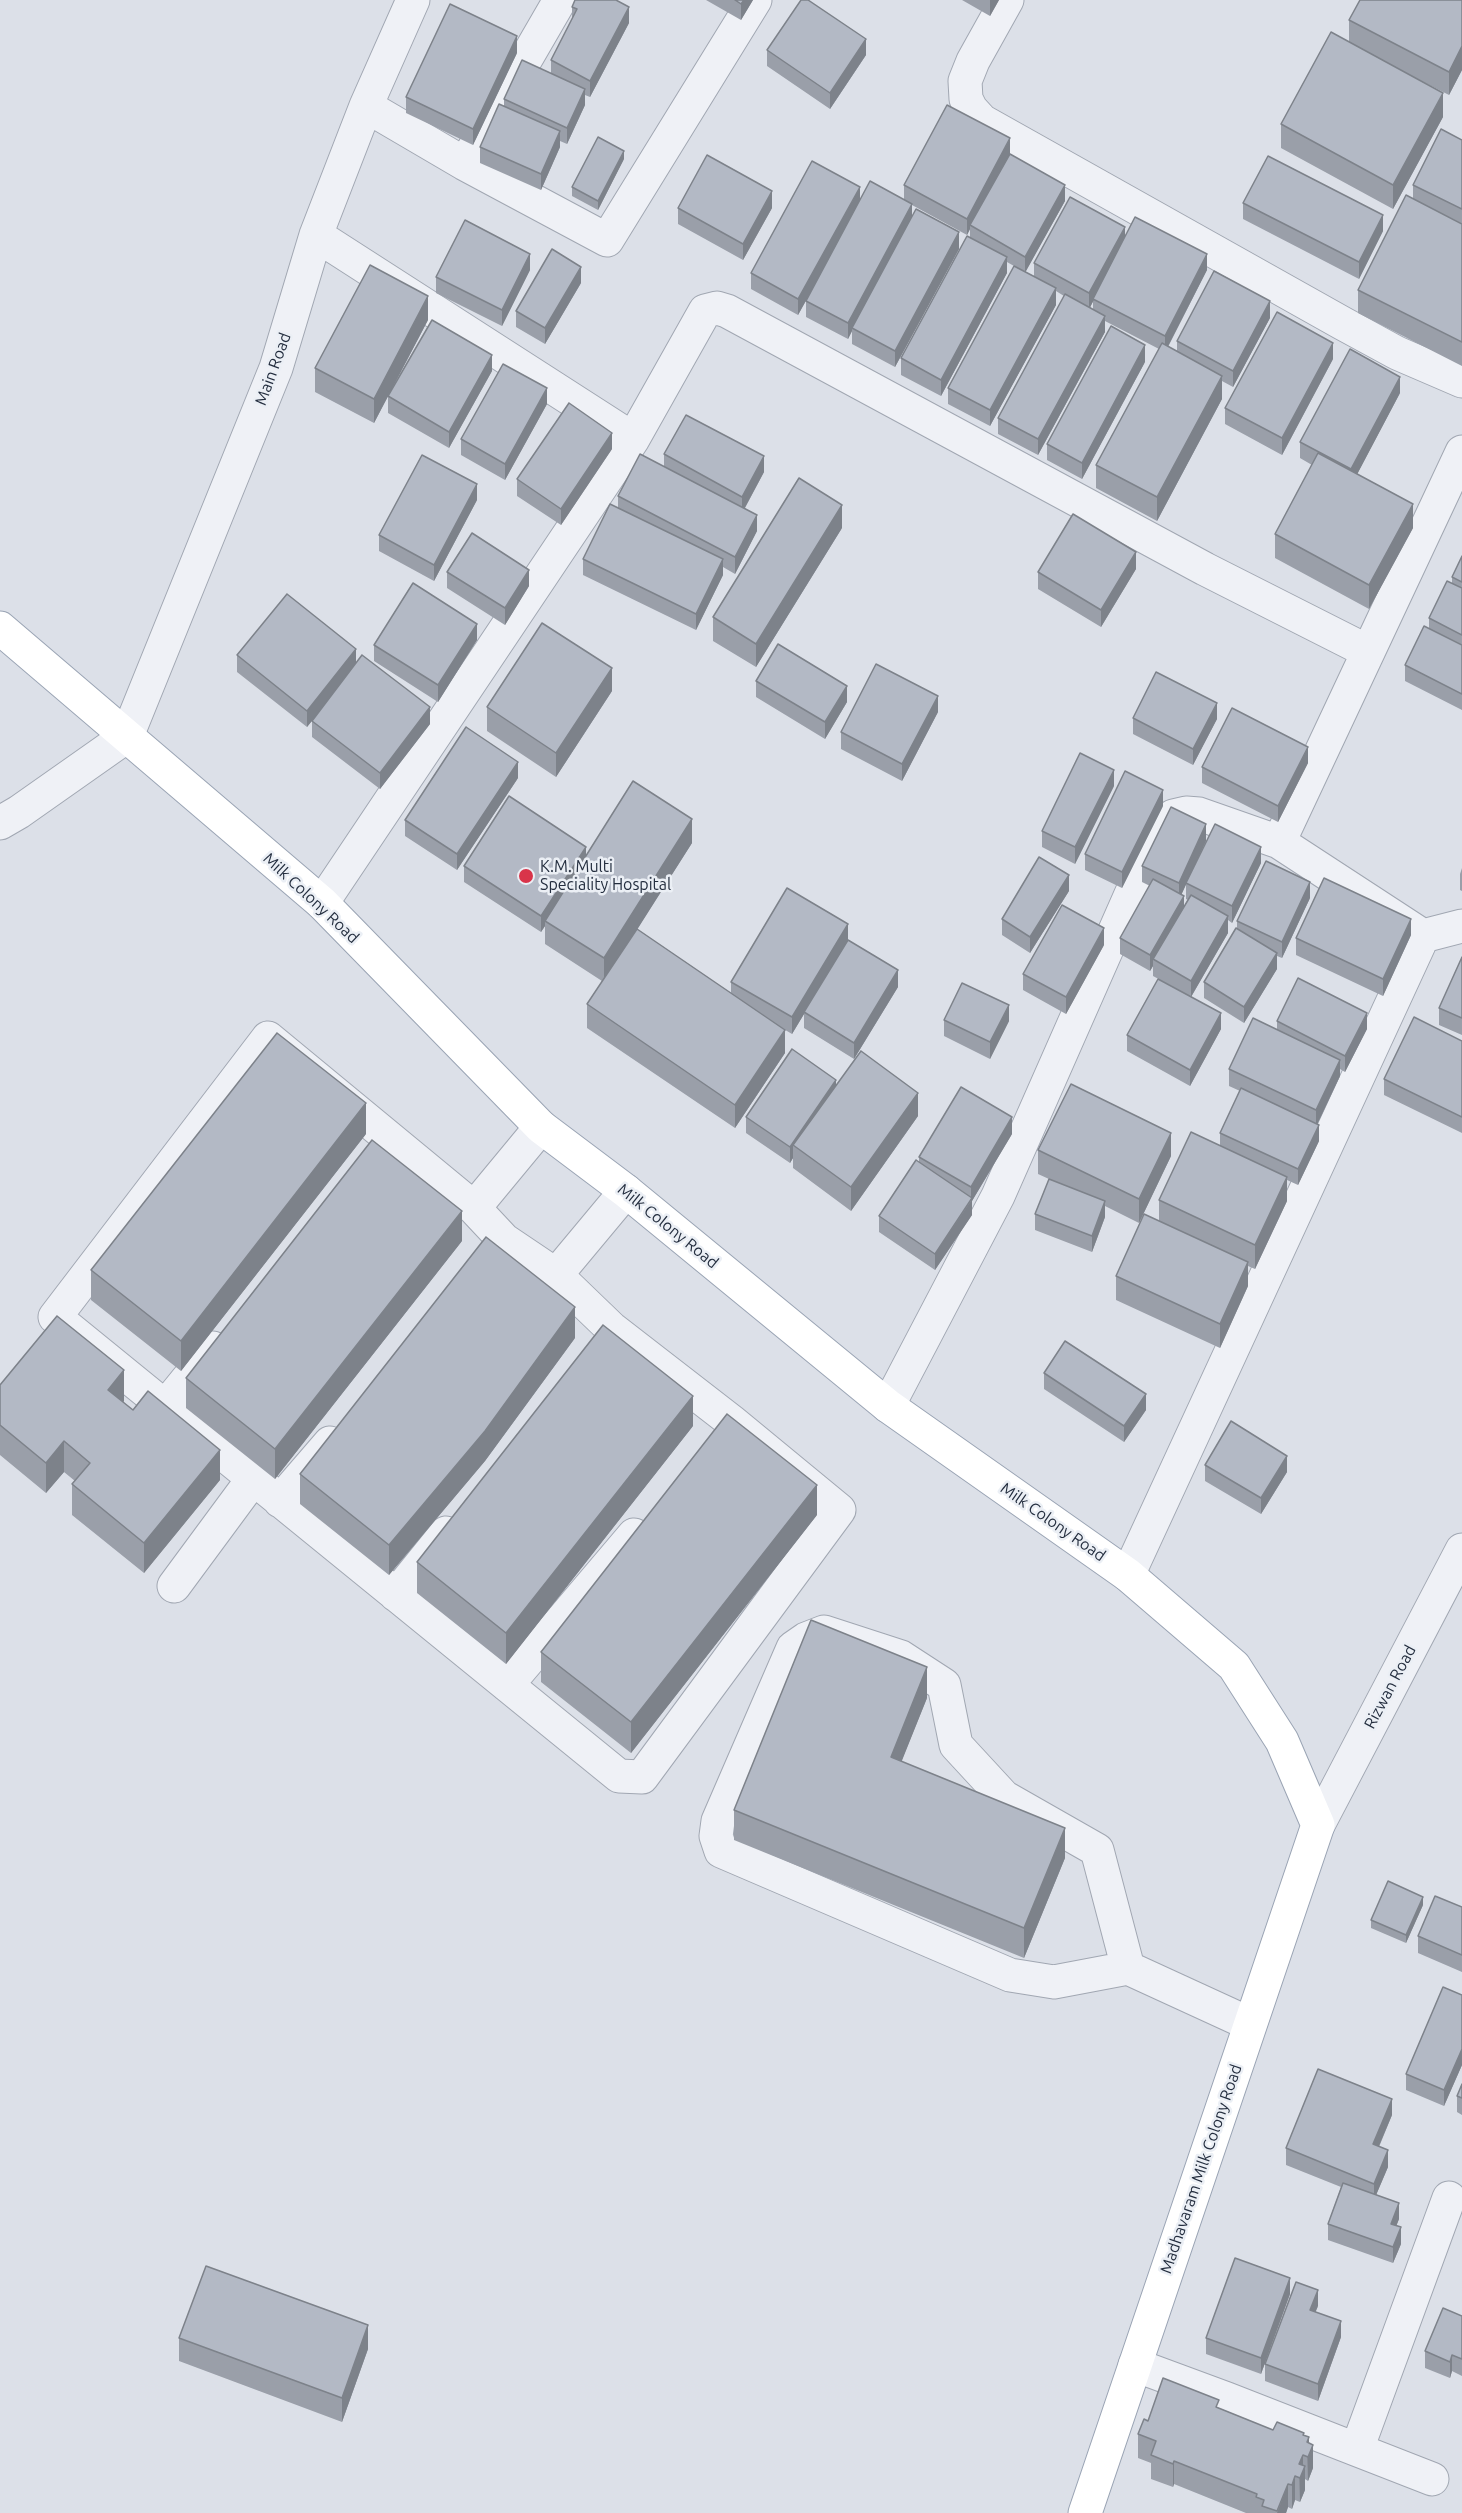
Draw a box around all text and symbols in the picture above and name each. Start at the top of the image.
street label: Main Road [251,330,295,408]
street label: Milk Colony Road [259,849,363,947]
place label: K.M. Multi Speciality Hospital [540,857,671,895]
marker: K.M. Multi Speciality Hospital [517,867,535,885]
street label: Milk Colony Road [614,1180,722,1272]
street label: Milk Colony Road [997,1479,1109,1565]
street label: Rizwan Road [1360,1642,1420,1732]
street label: Madhavaram Milk Colony Road [1156,2062,1246,2276]

